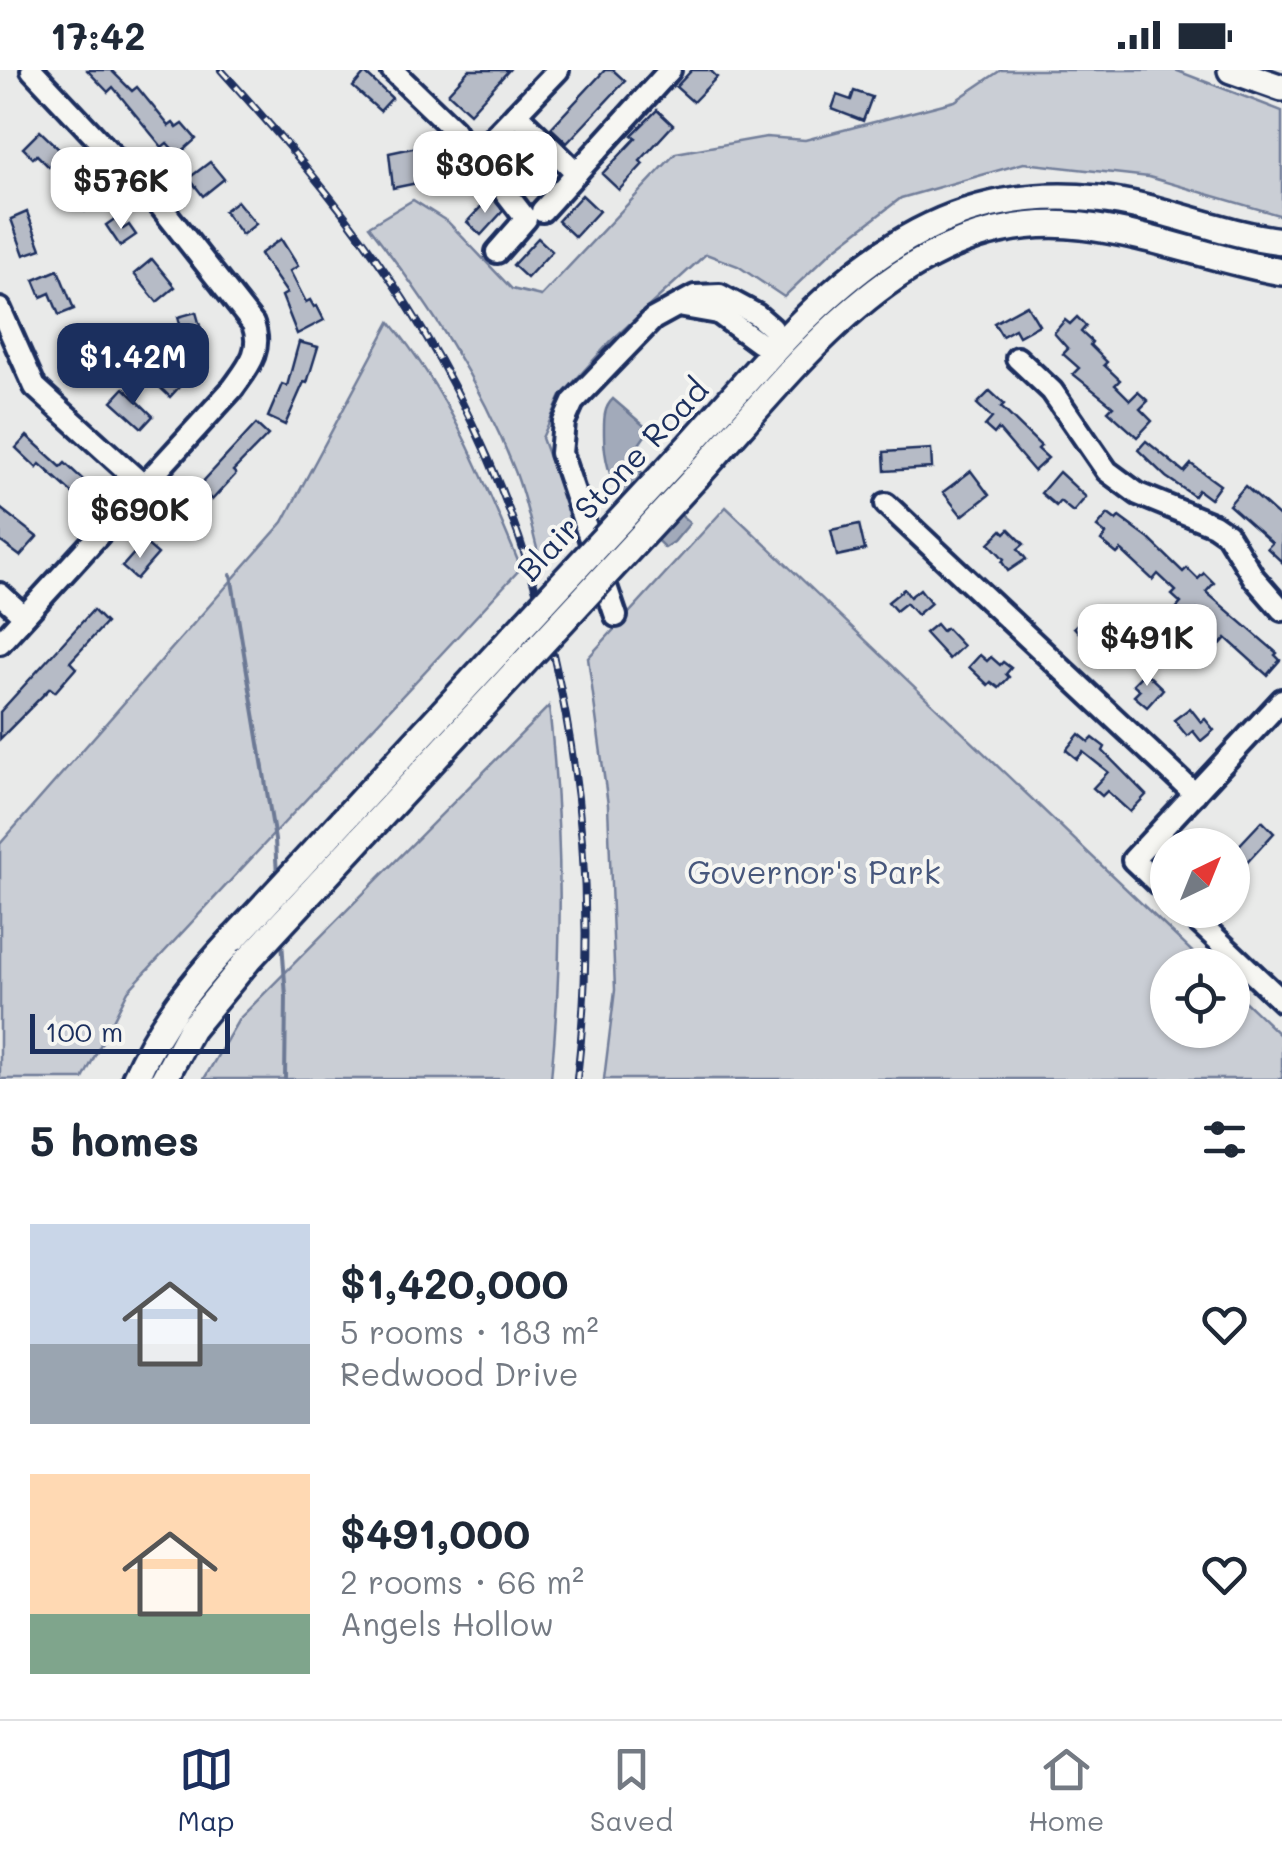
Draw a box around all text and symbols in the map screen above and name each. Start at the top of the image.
text: 17:42 [50,10,145,60]
pin: $306K [415,131,555,216]
text: $306K [435,142,535,184]
pin: $576K [51,147,191,232]
text: $576K [73,158,169,200]
pin: $1.42M [52,323,214,408]
text: $1.42M [79,334,187,376]
street label: Blair Stone Road [507,368,716,589]
pin: $690K [70,476,210,561]
text: $690K [90,487,190,529]
pin: $491K [1077,604,1217,689]
text: $491K [1100,615,1194,657]
north arrow [1150,828,1250,928]
map controls [1150,828,1250,1048]
park label: Governor's Park [687,850,941,892]
button: locate [1150,948,1250,1048]
scale bar [30,1009,230,1054]
text: 100 m [45,1013,123,1049]
text: 5 homes [30,1112,199,1167]
icon: filters [1197,1112,1252,1167]
text: $1,420,000 [340,1255,568,1310]
icon: home [110,1264,230,1384]
icon: heart [1197,1297,1252,1352]
text: 5 rooms · 183 m² [340,1310,599,1352]
text: Redwood Drive [340,1352,579,1394]
text: $491,000 [340,1505,530,1560]
icon: home [110,1514,230,1634]
icon: heart [1197,1547,1252,1602]
text: 2 rooms · 66 m² [340,1560,584,1602]
text: Angels Hollow [340,1602,554,1644]
tab: Map [178,1742,235,1838]
tab: Saved [590,1742,673,1838]
tab: Home [1028,1742,1104,1838]

